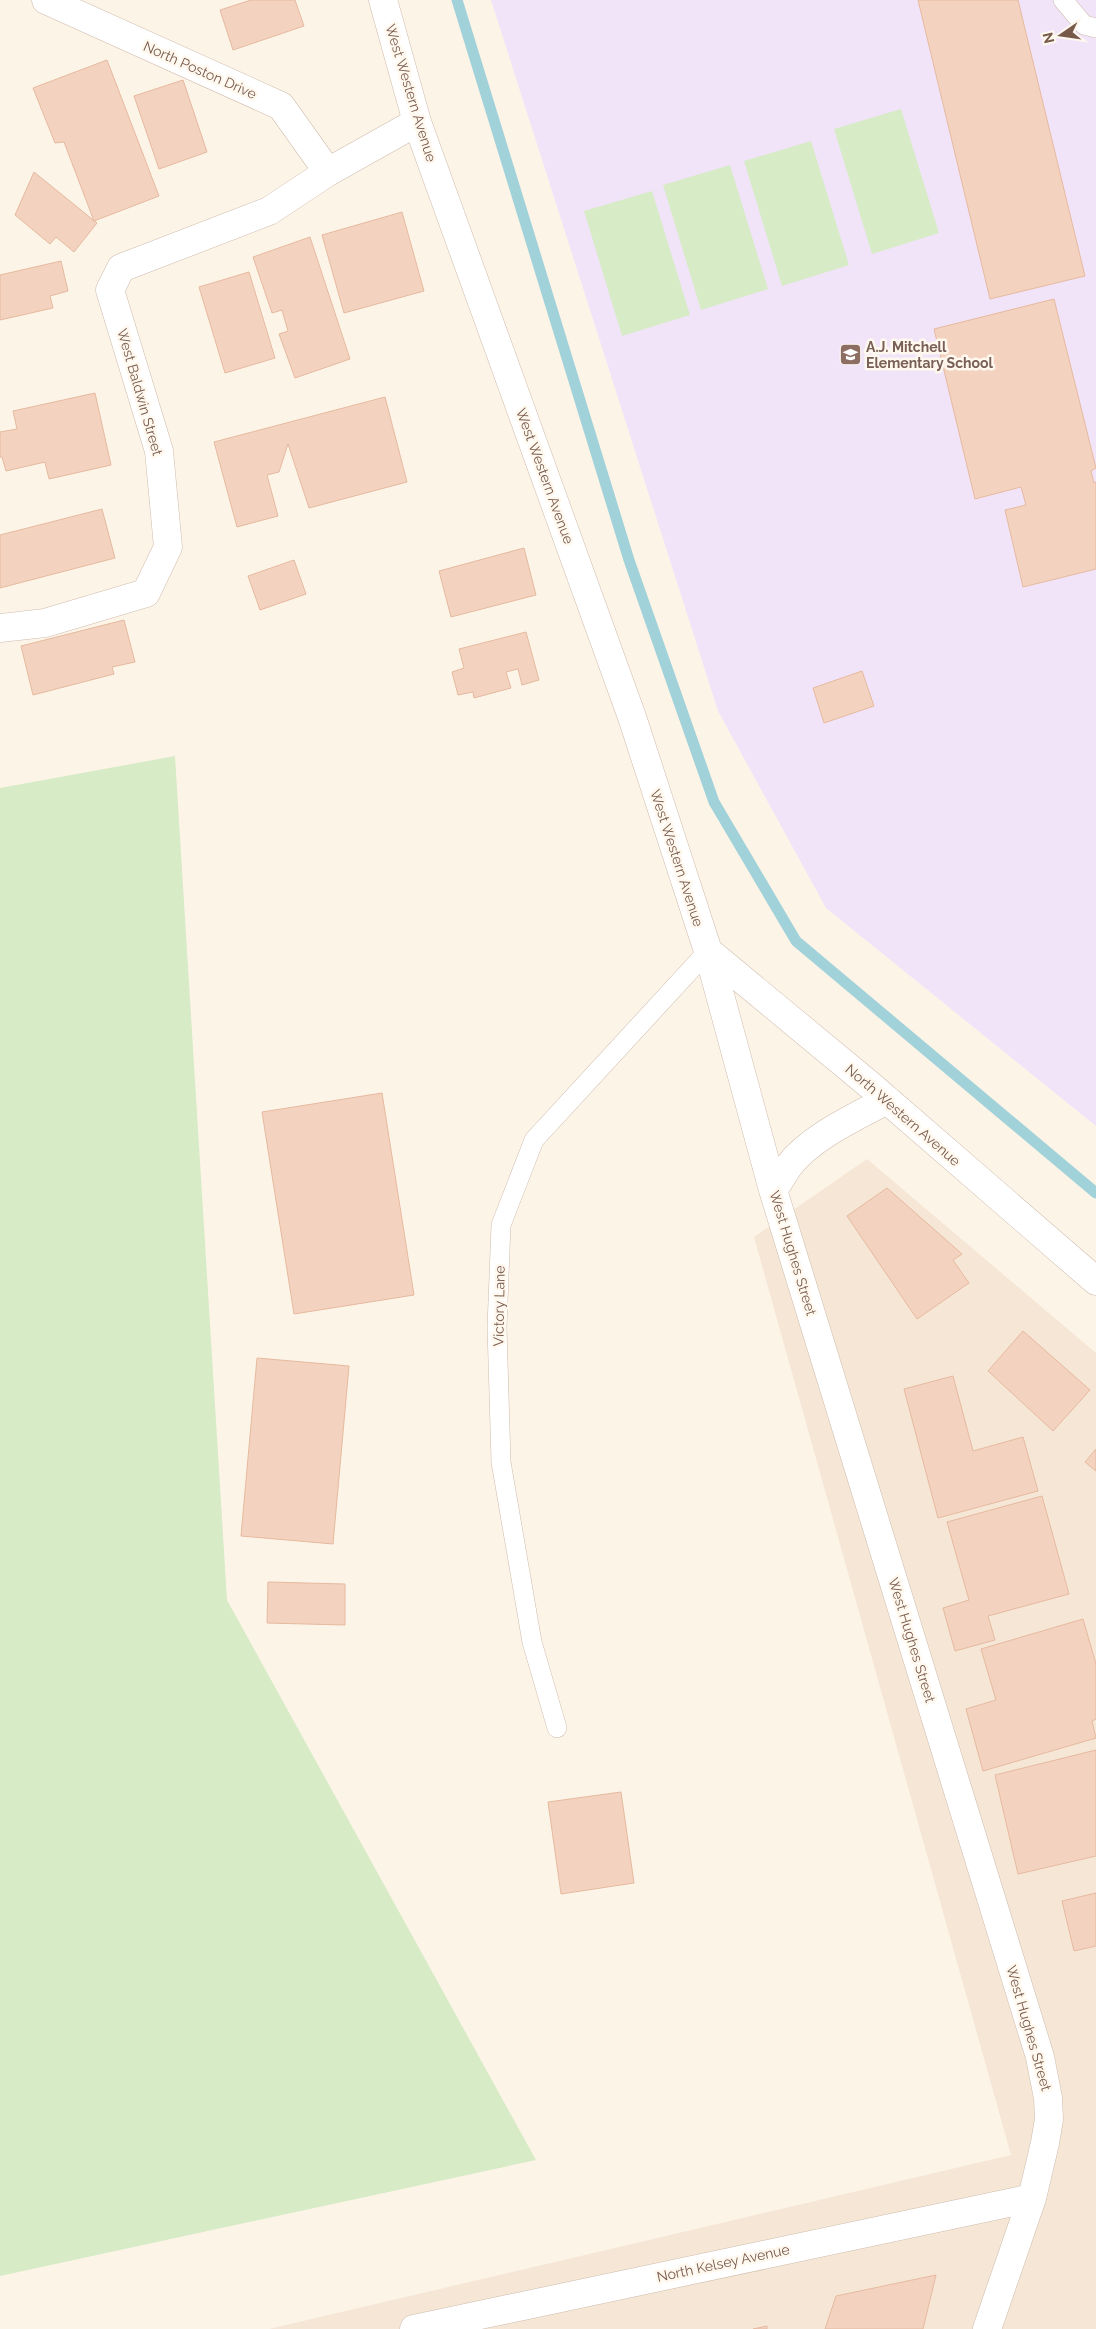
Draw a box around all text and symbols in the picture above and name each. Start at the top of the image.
north arrow [1036,10,1086,60]
street label: West Western Avenue [382,22,440,164]
text: N [1039,31,1057,45]
street label: North Poston Drive [141,38,259,102]
street label: West Baldwin Street [114,327,166,458]
place label: A.J. Mitchell Elementary School [866,339,994,371]
school or university icon: A.J. Mitchell Elementary School [838,343,862,367]
street label: West Western Avenue [513,406,577,546]
street label: West Western Avenue [647,787,707,929]
street label: North Western Avenue [842,1061,964,1169]
street label: West Hughes Street [766,1189,820,1318]
street label: Victory Lane [490,1265,508,1347]
street label: West Hughes Street [885,1576,939,1705]
street label: West Hughes Street [1003,1963,1055,2093]
street label: North Kelsey Avenue [655,2241,791,2285]

